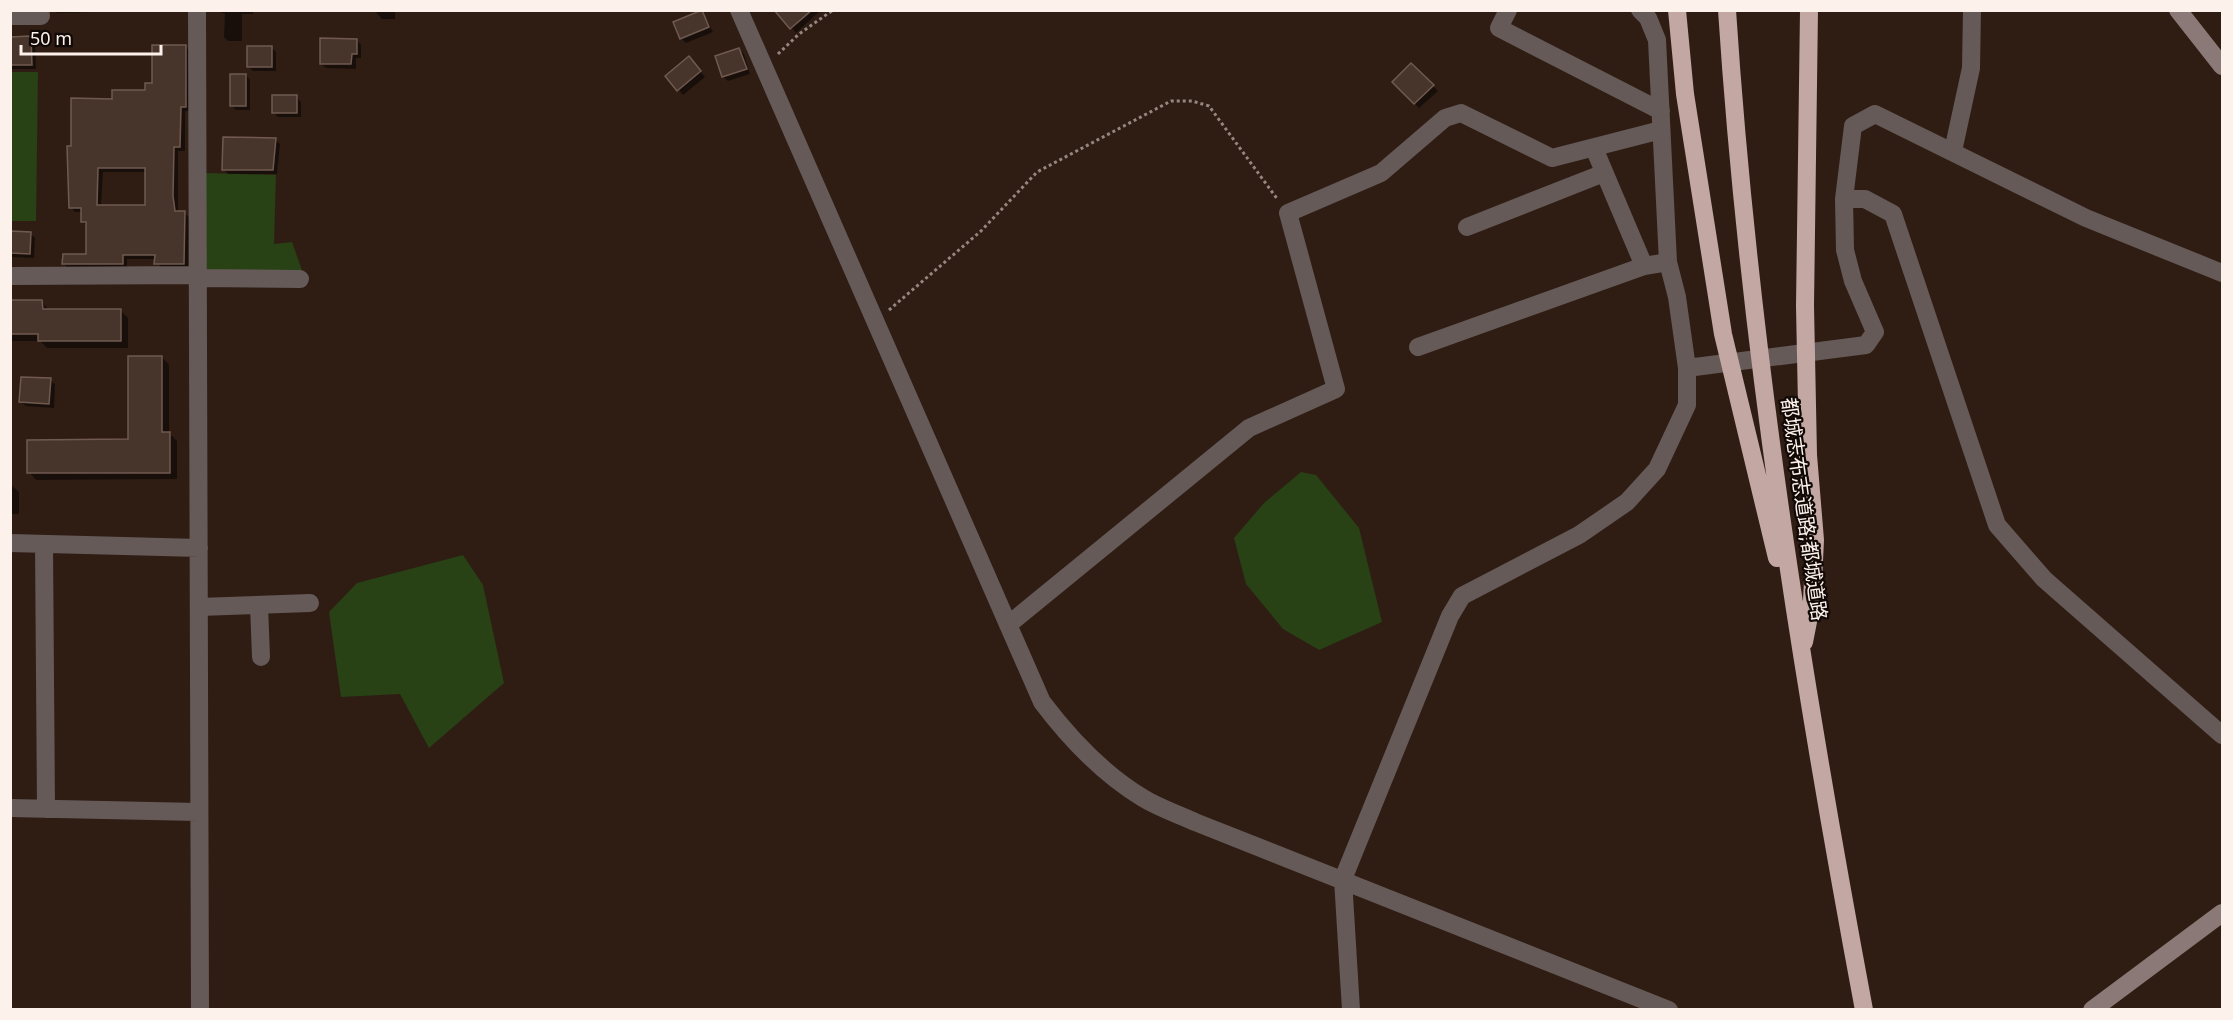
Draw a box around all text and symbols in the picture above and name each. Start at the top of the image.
scale bar [21,18,160,56]
text: 50 m [30,26,72,50]
street label: 都城志布志道路;都城道路 [1775,395,1834,622]

